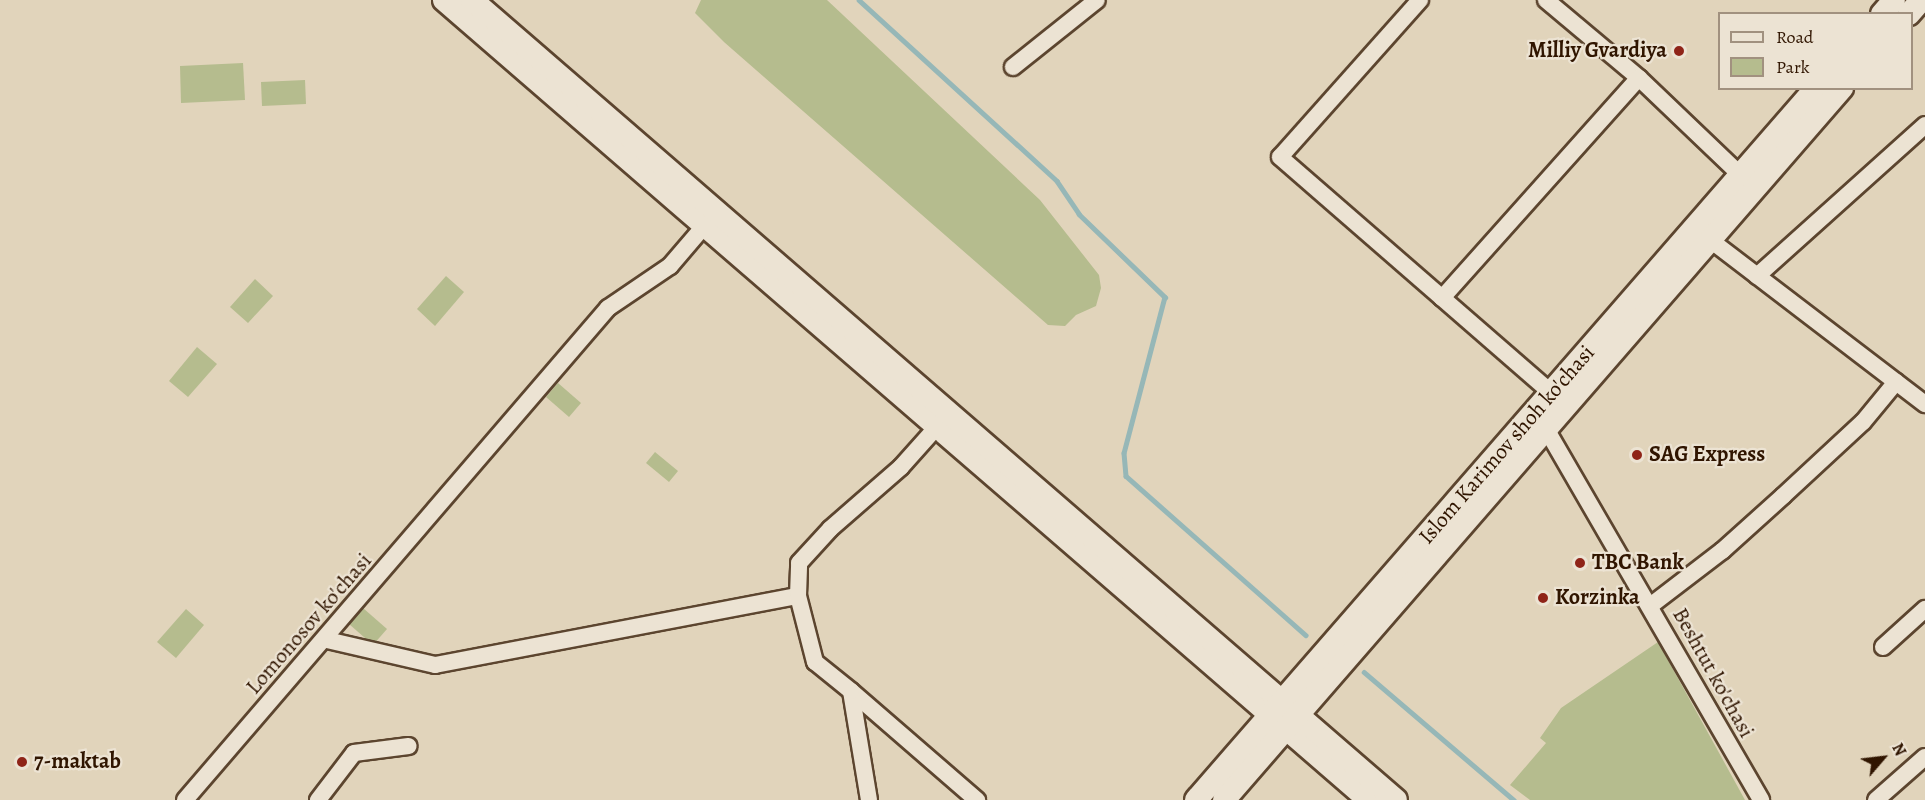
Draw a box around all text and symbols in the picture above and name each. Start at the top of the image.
legend [1718,12,1913,90]
text: Road [1776,25,1813,49]
place label: Milliy Gvardiya [1528,38,1667,64]
marker: Milliy Gvardiya [1672,44,1686,58]
text: Park [1776,55,1810,79]
street label: Islom Karimov shoh ko'chasi [1413,340,1601,550]
place label: SAG Express [1649,442,1765,468]
marker: SAG Express [1630,448,1644,462]
street label: Lomonosov ko'chasi [241,548,377,700]
place label: TBC Bank [1592,550,1684,576]
marker: TBC Bank [1573,556,1587,570]
place label: Korzinka [1555,585,1640,611]
marker: Korzinka [1536,591,1550,605]
street label: Beshtut ko'chasi [1666,603,1760,743]
north arrow [1853,728,1913,788]
text: N [1886,739,1911,760]
place label: 7-maktab [34,749,121,775]
marker: 7-maktab [15,755,29,769]

